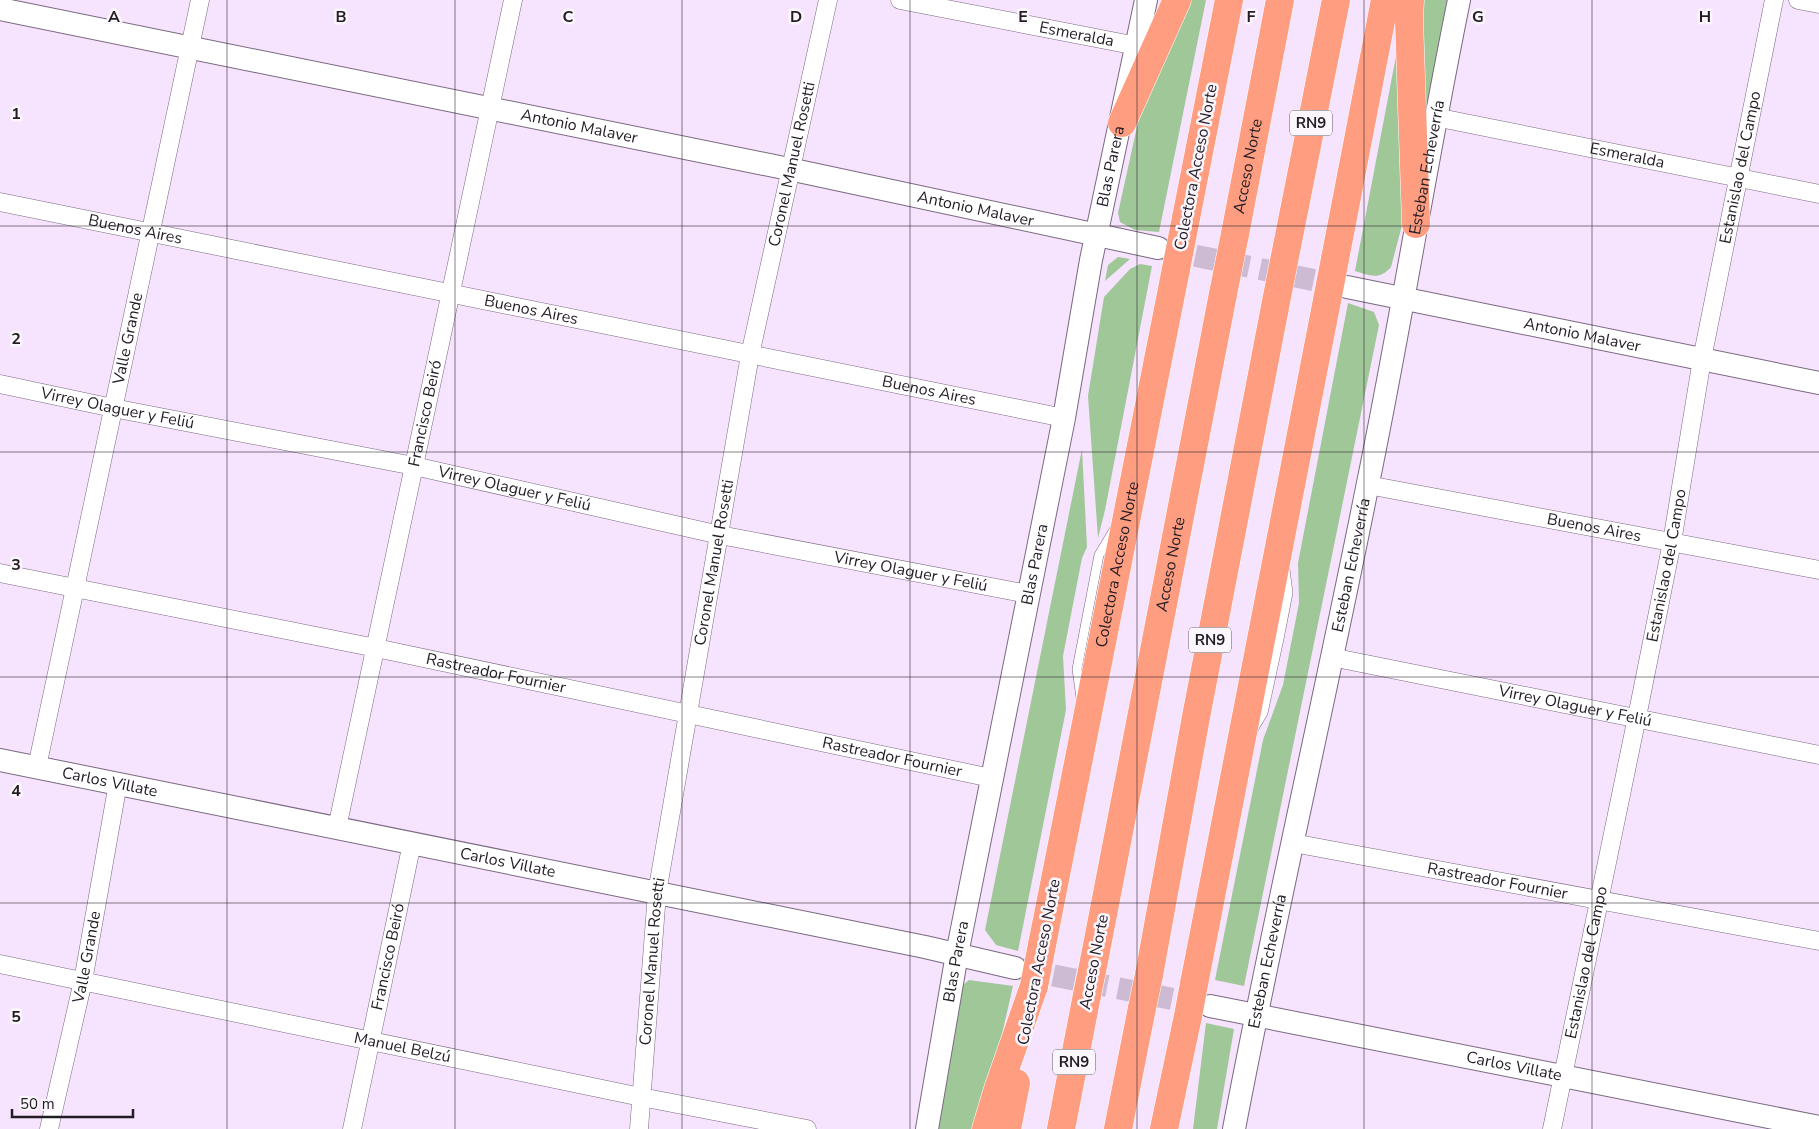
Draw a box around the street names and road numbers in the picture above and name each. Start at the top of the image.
street label: Esmeralda [1037,16,1116,52]
street label: Coronel Manuel Rosetti [763,80,821,249]
street label: Colectora Acceso Norte [1169,82,1223,252]
street label: Estanislao del Campo [1714,89,1767,246]
street label: Esteban Echeverría [1404,98,1450,236]
street label: Antonio Malaver [519,104,640,149]
road number: RN9 [1290,110,1332,136]
street label: Acceso Norte [1228,117,1268,216]
street label: Blas Parera [1091,124,1130,209]
street label: Esmeralda [1588,137,1666,174]
street label: Antonio Malaver [915,186,1036,232]
street label: Buenos Aires [86,209,184,250]
street label: Buenos Aires [482,290,580,330]
street label: Valle Grande [107,291,149,387]
street label: Antonio Malaver [1522,312,1643,358]
street label: Francisco Beiró [403,358,447,469]
street label: Buenos Aires [880,370,978,411]
street label: Virrey Olaguer y Feliú [38,382,196,434]
street label: Virrey Olaguer y Feliú [435,461,593,517]
street label: Coronel Manuel Rosetti [689,478,739,647]
street label: Colectora Acceso Norte [1090,480,1145,649]
street label: Estanislao del Campo [1641,487,1692,644]
street label: Esteban Echeverría [1327,496,1376,634]
street label: Buenos Aires [1545,508,1643,547]
street label: Acceso Norte [1151,515,1191,614]
street label: Blas Parera [1016,522,1054,607]
street label: Virrey Olaguer y Feliú [831,546,989,597]
road number: RN9 [1189,628,1231,652]
street label: Rastreador Fournier [424,648,568,699]
street label: Virrey Olaguer y Feliú [1496,680,1654,732]
street label: Rastreador Fournier [820,732,964,783]
street label: Carlos Villate [60,762,159,803]
street label: Carlos Villate [458,842,557,883]
street label: Rastreador Fournier [1426,857,1570,905]
street label: Coronel Manuel Rosetti [634,876,670,1046]
street label: Colectora Acceso Norte [1012,877,1066,1047]
street label: Estanislao del Campo [1560,884,1613,1041]
street label: Esteban Echeverría [1243,892,1292,1030]
street label: Francisco Beiró [366,901,410,1012]
street label: Valle Grande [67,909,106,1006]
street label: Acceso Norte [1074,913,1114,1011]
street label: Blas Parera [938,919,974,1004]
street label: Manuel Belzú [352,1027,453,1068]
street label: Carlos Villate [1464,1046,1564,1087]
road number: RN9 [1053,1050,1095,1074]

